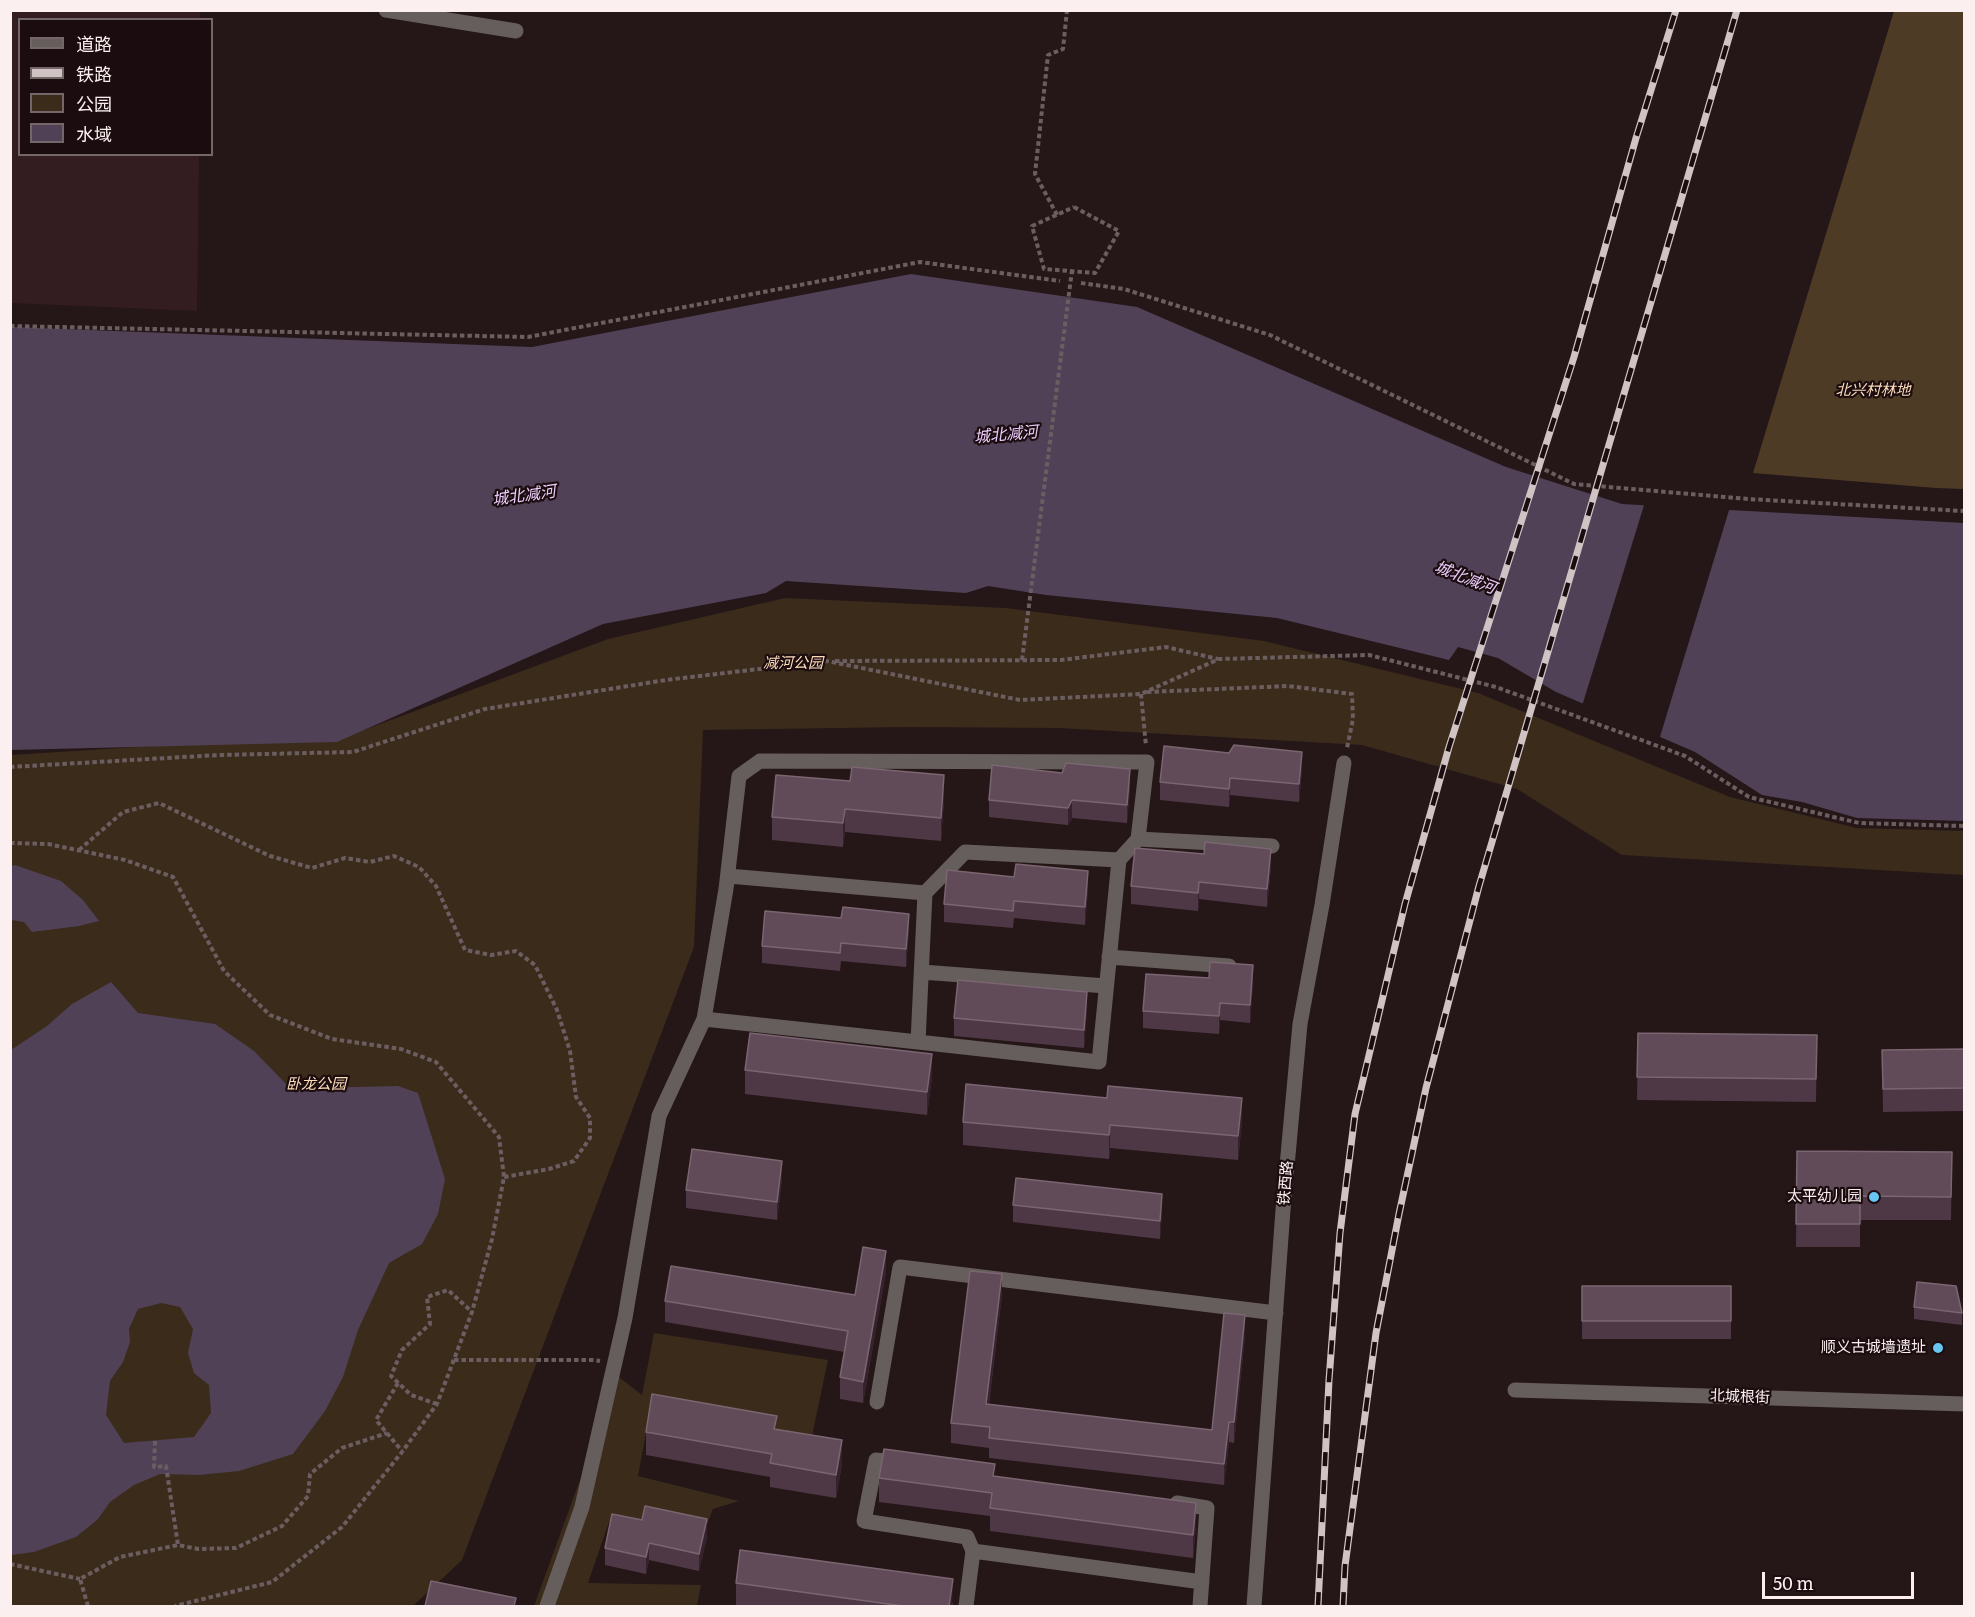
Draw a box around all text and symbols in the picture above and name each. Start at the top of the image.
legend [18,18,213,156]
text: 道路 [76,30,112,57]
text: 铁路 [76,60,112,87]
text: 公园 [76,90,112,117]
text: 水域 [76,120,112,147]
park label: 北兴村林地 [1836,382,1910,400]
water label: 城北减河 [973,423,1039,447]
water label: 城北减河 [491,482,557,510]
water label: 城北减河 [1432,558,1498,598]
park label: 减河公园 [763,655,823,673]
park label: 卧龙公园 [286,1076,346,1094]
street label: 铁西路 [1275,1160,1297,1206]
place label: 太平幼儿园 [1787,1188,1862,1206]
marker: 太平幼儿园 [1867,1190,1881,1204]
place label: 顺义古城墙遗址 [1821,1339,1926,1357]
marker: 顺义古城墙遗址 [1931,1341,1945,1355]
street label: 北城根街 [1710,1387,1770,1407]
scale bar [1765,1560,1916,1598]
text: 50 m [1773,1569,1814,1596]

